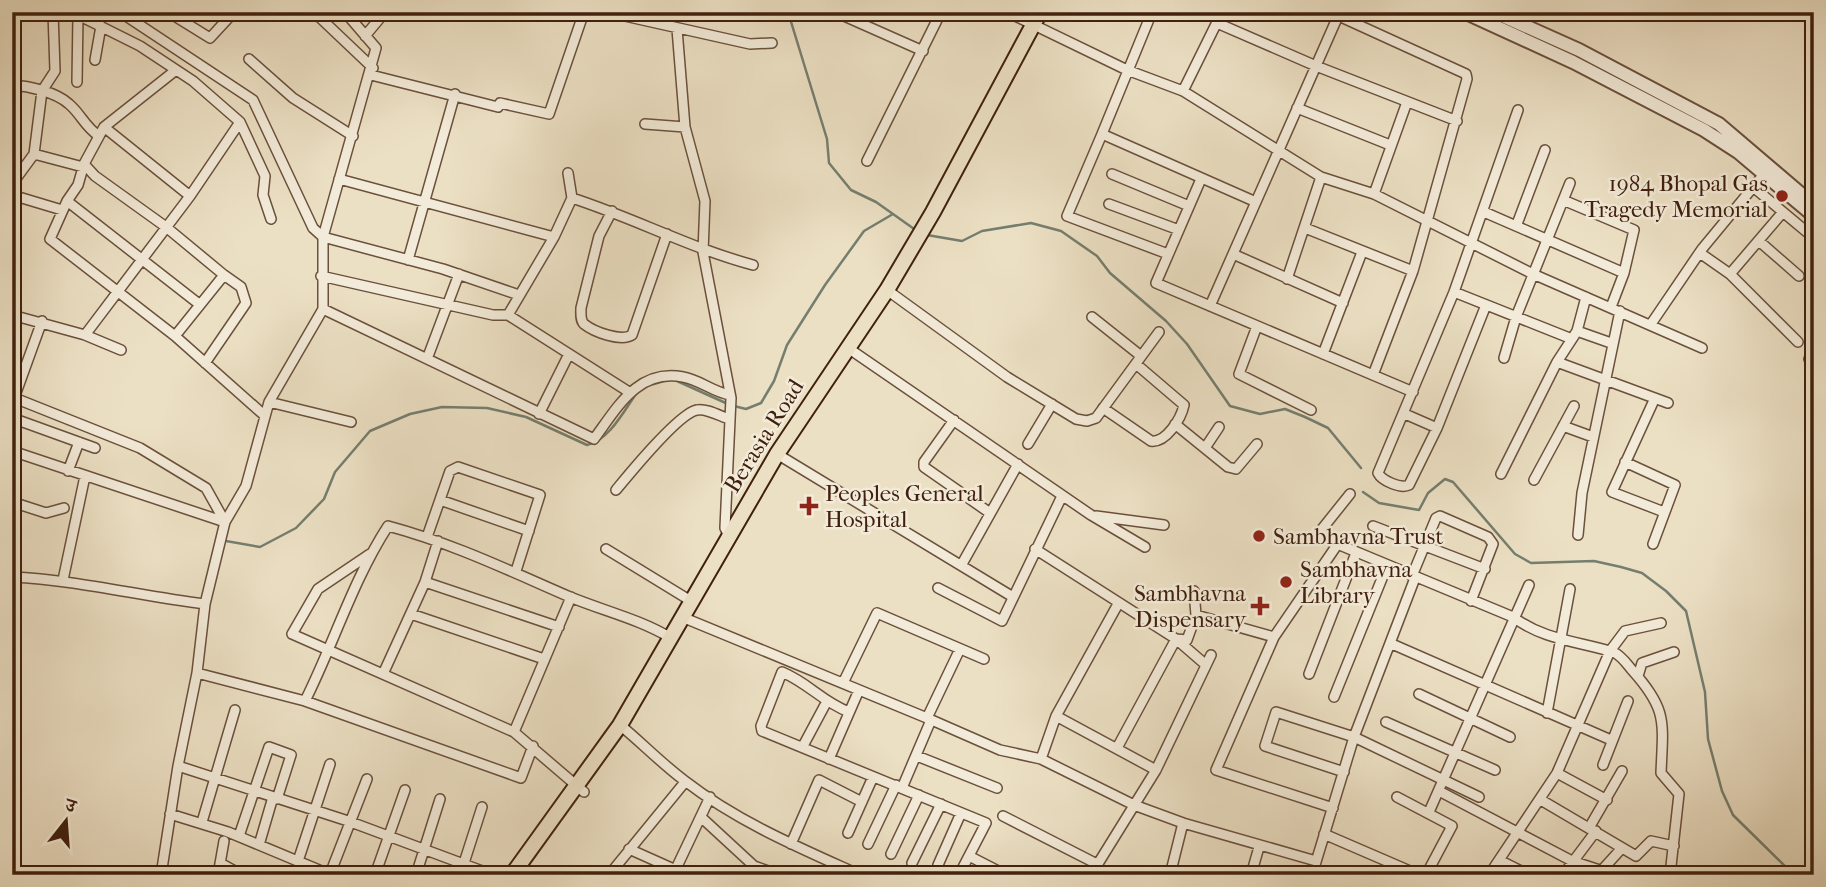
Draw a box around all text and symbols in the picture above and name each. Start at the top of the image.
place label: 1984 Bhopal Gas Tragedy Memorial [1584,170,1769,223]
marker: 1984 Bhopal Gas Tragedy Memorial [1774,188,1790,204]
street label: Berasia Road [718,374,810,498]
place label: Peoples General Hospital [825,480,984,533]
marker: Peoples General Hospital [799,496,819,516]
place label: Sambhavna Trust [1273,523,1444,550]
marker: Sambhavna Trust [1251,528,1267,544]
place label: Sambhavna Library [1300,556,1412,609]
marker: Sambhavna Library [1278,574,1294,590]
place label: Sambhavna Dispensary [1134,580,1247,633]
marker: Sambhavna Dispensary [1252,598,1268,614]
north arrow [32,786,102,856]
text: उ [61,793,80,818]

